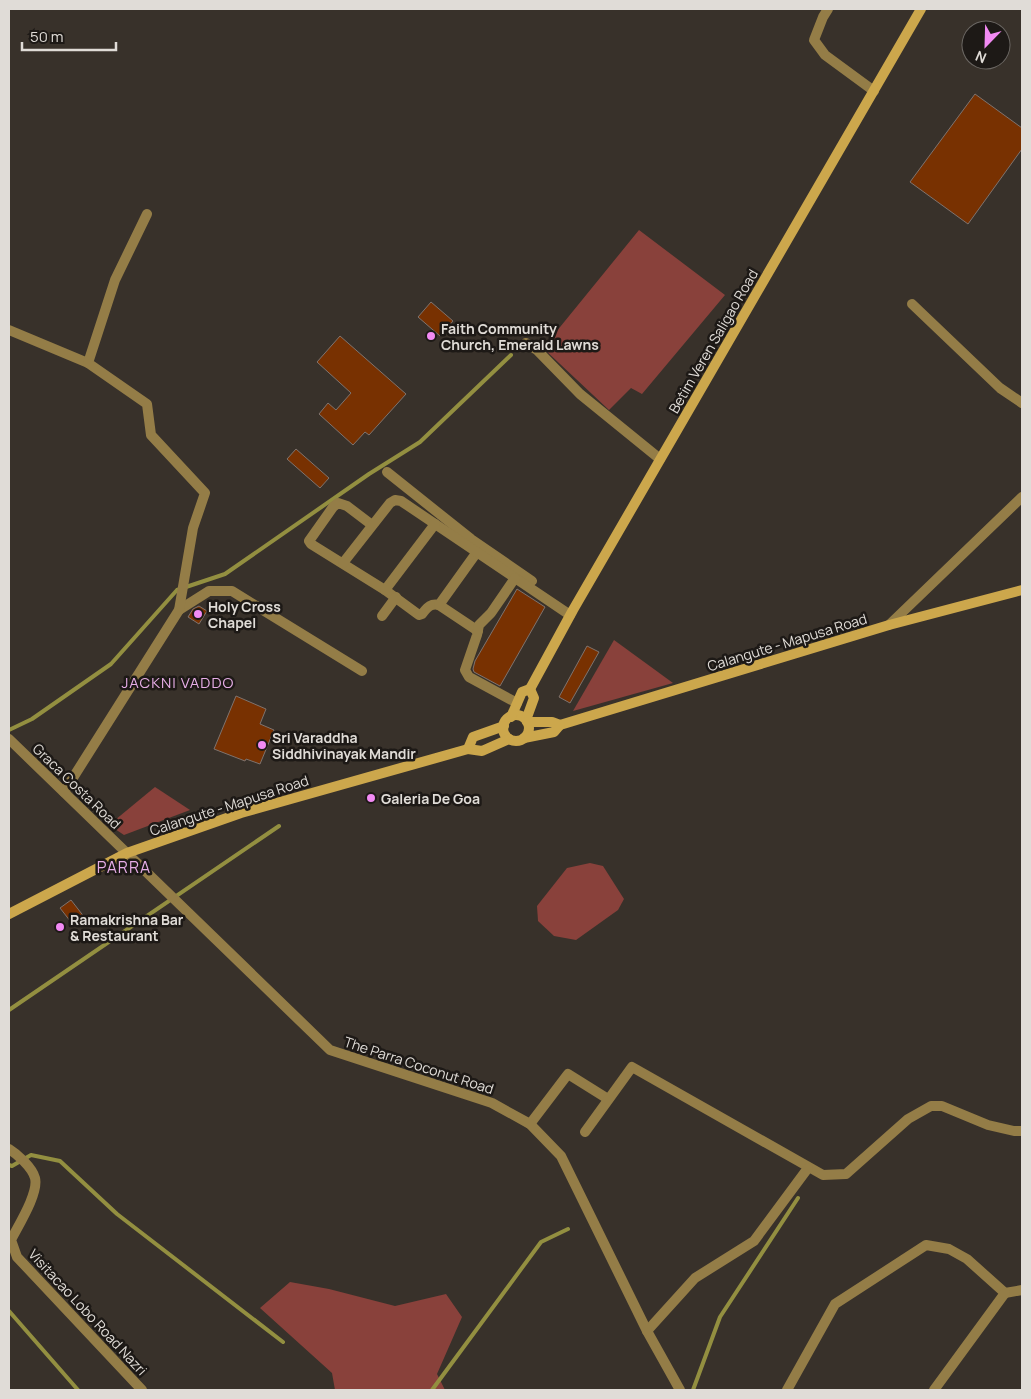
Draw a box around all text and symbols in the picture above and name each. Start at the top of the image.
scale bar [22,20,116,52]
north arrow [961,20,1011,70]
text: 50 m [30,26,64,47]
text: N [972,47,989,68]
street label: Betim Veren Saligao Road [664,266,762,416]
place label: Faith Community Church, Emerald Lawns [441,319,599,354]
marker: Faith Community Church, Emerald Lawns [425,330,437,342]
place label: Holy Cross Chapel [208,597,281,632]
marker: Holy Cross Chapel [192,608,204,620]
street label: Calangute - Mapusa Road [705,609,869,675]
district label: JACKNI VADDO [122,672,234,693]
place label: Sri Varaddha Siddhivinayak Mandir [272,728,416,763]
street label: Graca Costa Road [29,739,125,833]
marker: Sri Varaddha Siddhivinayak Mandir [256,739,268,751]
street label: Calangute - Mapusa Road [147,770,311,840]
place label: Galeria De Goa [381,789,480,808]
marker: Galeria De Goa [365,792,377,804]
district label: PARRA [97,856,151,878]
place label: Ramakrishna Bar & Restaurant [70,910,184,945]
marker: Ramakrishna Bar & Restaurant [54,921,66,933]
street label: The Parra Coconut Road [342,1032,496,1098]
street label: Visitacao Lobo Road Nazri [24,1245,152,1379]

